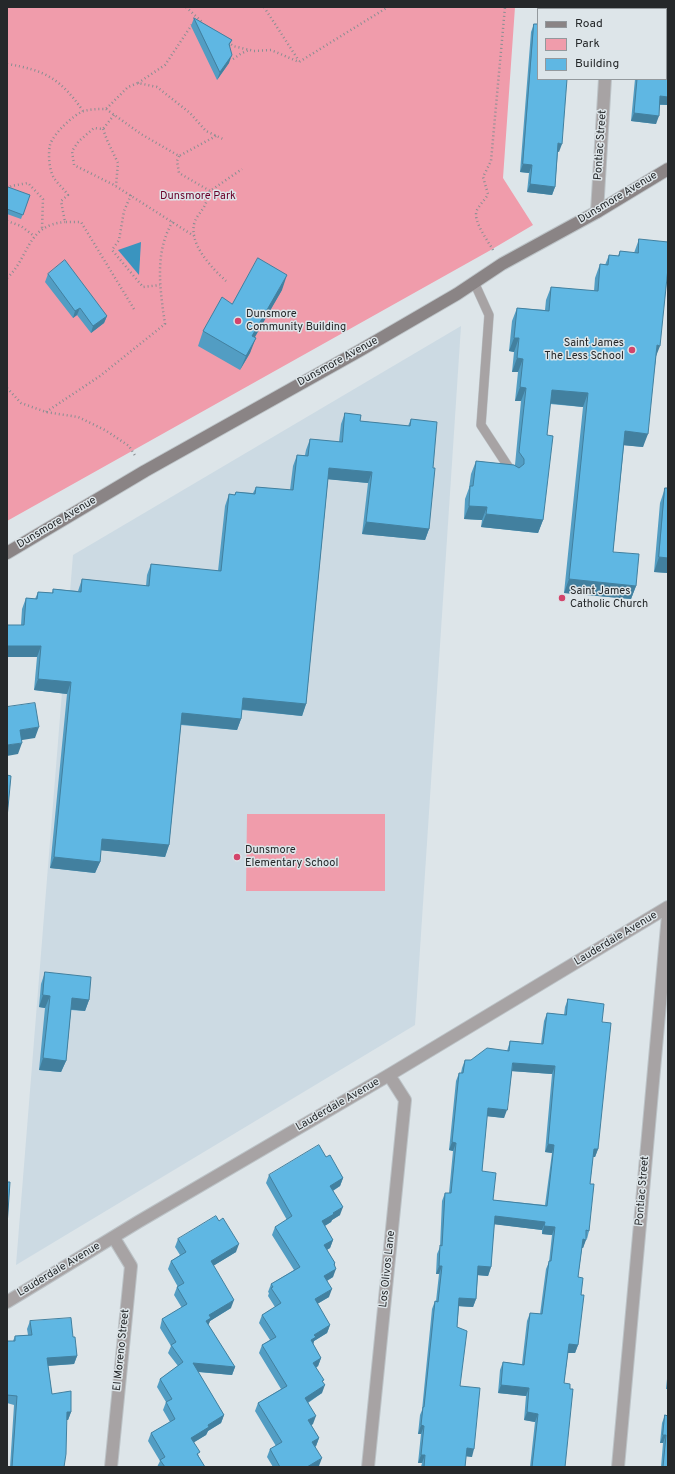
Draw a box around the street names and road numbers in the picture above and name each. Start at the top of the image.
street label: Pontiac Street [592,110,610,180]
street label: Dunsmore Avenue [576,169,660,227]
street label: Dunsmore Avenue [295,334,381,390]
street label: Dunsmore Avenue [15,494,99,552]
street label: Lauderdale Avenue [572,909,660,969]
street label: Lauderdale Avenue [294,1076,382,1134]
street label: Pontiac Street [633,1155,653,1227]
street label: Los Olivos Lane [377,1230,399,1308]
street label: Lauderdale Avenue [15,1240,103,1300]
street label: El Moreno Street [111,1308,133,1392]

